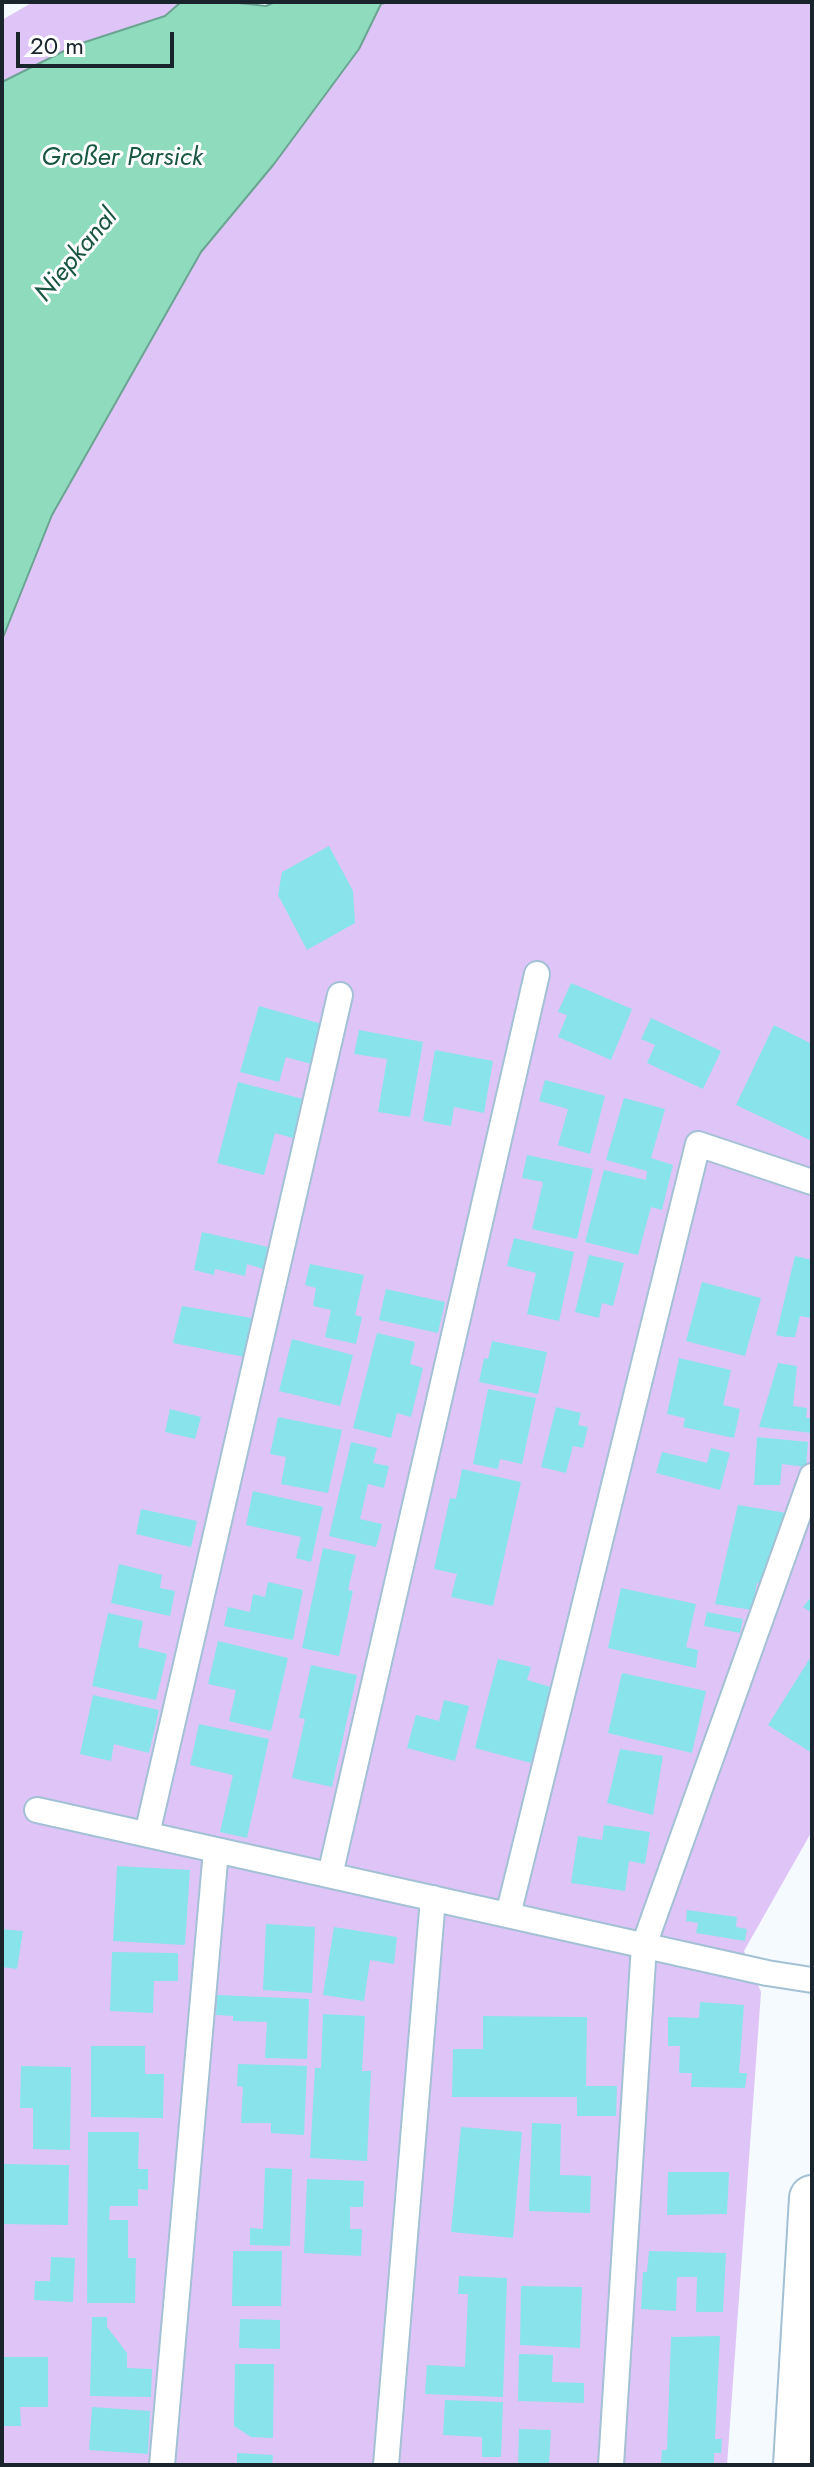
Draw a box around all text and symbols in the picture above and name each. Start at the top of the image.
scale bar [20,16,178,66]
text: 20 m [30,28,84,63]
water label: Großer Parsick [41,143,203,175]
water label: Niepkanal [29,203,125,309]

